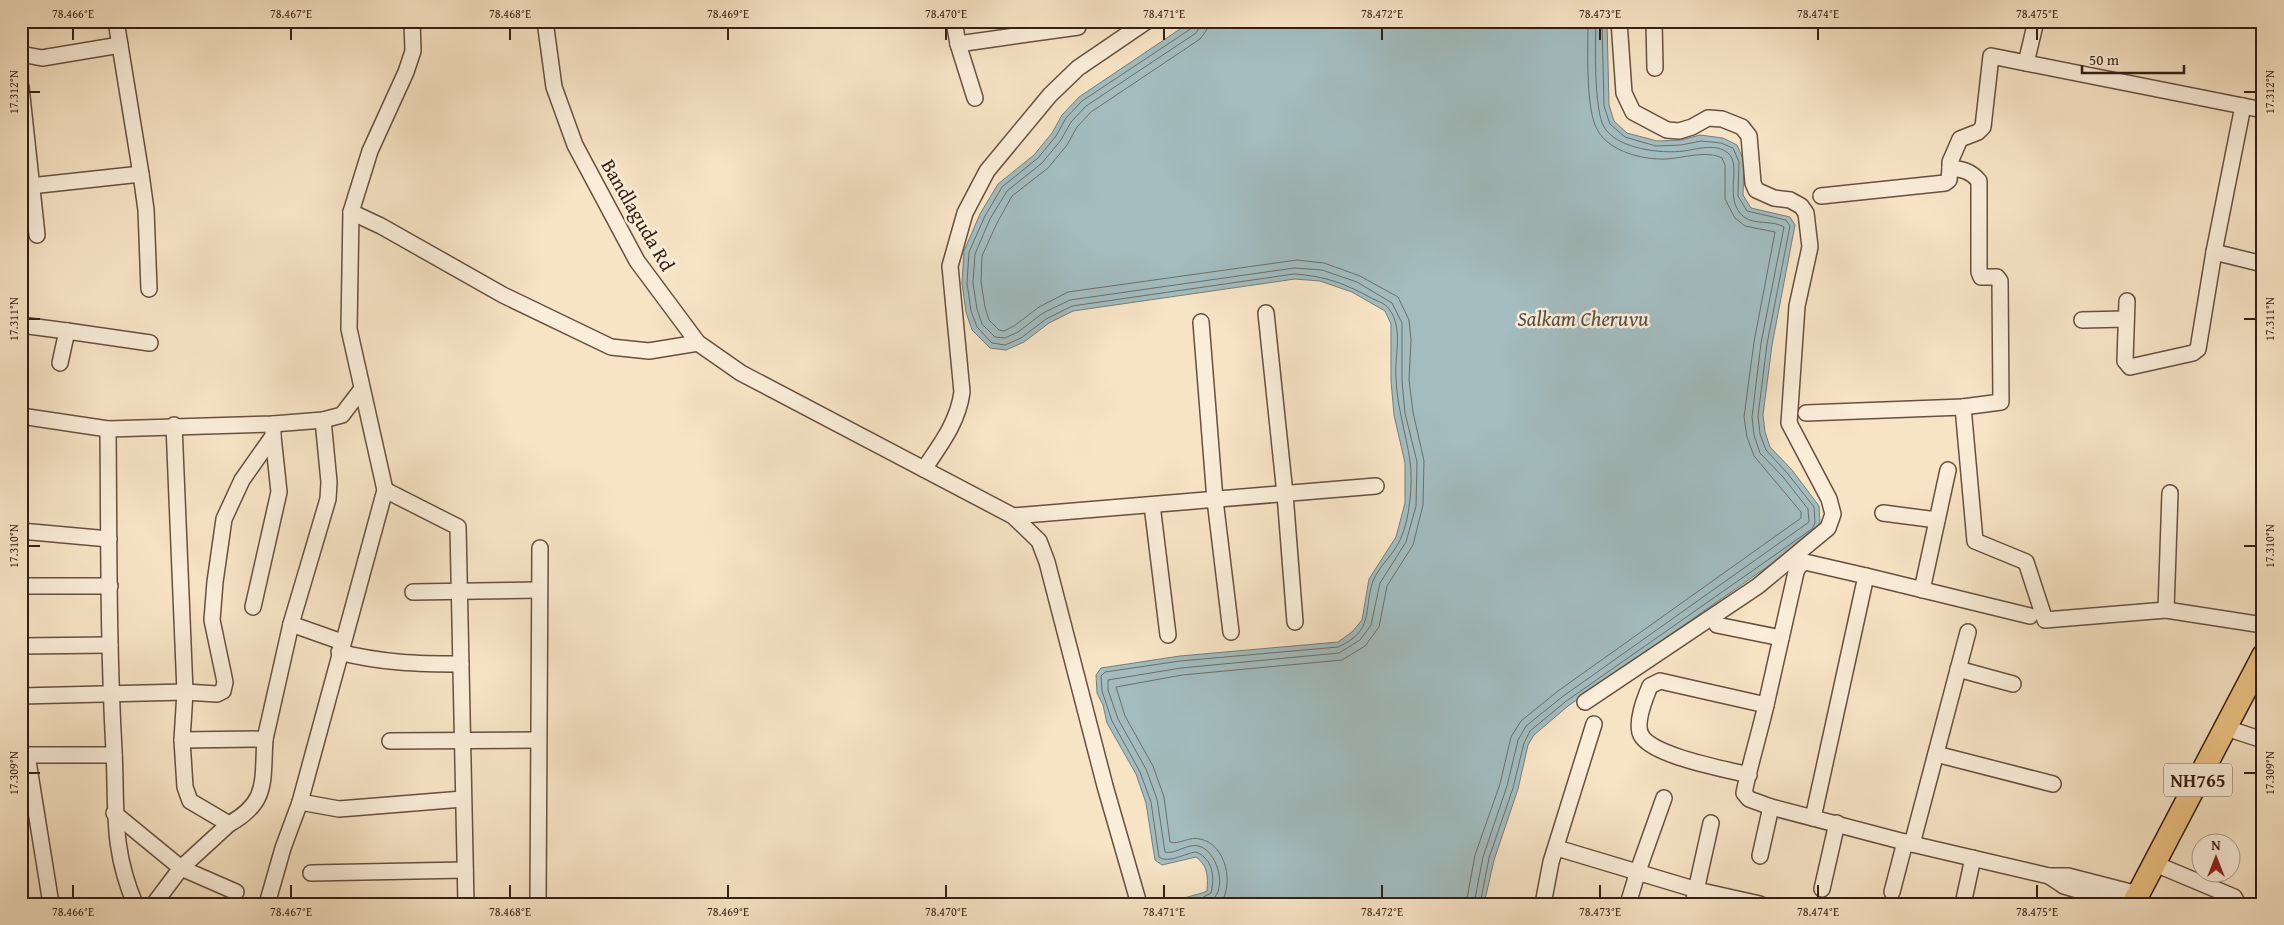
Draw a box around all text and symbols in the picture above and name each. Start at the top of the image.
text: 78.466°E [52,5,94,22]
text: 78.467°E [270,5,312,22]
text: 78.468°E [489,5,531,22]
text: 78.469°E [707,5,749,22]
text: 78.470°E [925,5,967,22]
text: 78.471°E [1143,5,1185,22]
text: 78.472°E [1361,5,1403,22]
text: 78.473°E [1579,5,1621,22]
text: 78.474°E [1797,5,1839,22]
text: 78.475°E [2016,5,2058,22]
scale bar [2082,42,2184,74]
text: 50 m [2089,49,2120,70]
text: 17.312°N [5,70,22,114]
text: 17.312°N [2261,70,2278,114]
street label: Bandlaguda Rd [595,153,682,277]
text: 17.311°N [5,297,22,341]
text: 17.311°N [2261,297,2278,341]
water label: Salkam Cheruvu [1517,303,1649,334]
text: 17.310°N [5,524,22,568]
text: 17.310°N [2261,524,2278,568]
text: 17.309°N [5,751,22,795]
text: 17.309°N [2261,751,2278,795]
road number: NH765 [2164,764,2232,796]
north arrow [2192,832,2242,882]
text: N [2211,835,2221,855]
text: 78.466°E [52,903,94,920]
text: 78.467°E [270,903,312,920]
text: 78.468°E [489,903,531,920]
text: 78.469°E [707,903,749,920]
text: 78.470°E [925,903,967,920]
text: 78.471°E [1143,903,1185,920]
text: 78.472°E [1361,903,1403,920]
text: 78.473°E [1579,903,1621,920]
text: 78.474°E [1797,903,1839,920]
text: 78.475°E [2016,903,2058,920]

